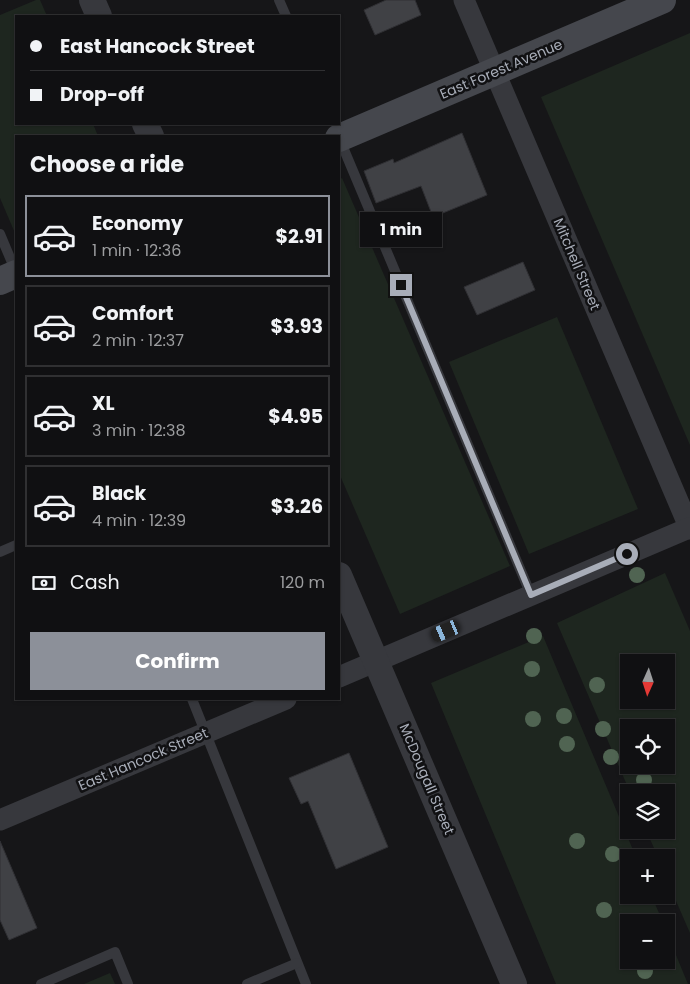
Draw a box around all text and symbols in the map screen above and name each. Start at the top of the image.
text: East Hancock Street [60,33,255,60]
street label: East Forest Avenue [437,34,566,104]
text: Drop-off [60,81,144,108]
text: Choose a ride [30,149,184,180]
text: Economy [92,210,183,237]
callout: 1 min [360,212,442,248]
icon: car [32,214,77,259]
street label: Mitchell Street [549,215,605,313]
text: 1 min [380,218,422,241]
text: $2.91 [275,223,323,250]
text: 1 min · 12:36 [92,239,181,262]
route end [390,274,412,296]
text: Comfort [92,300,174,327]
icon: car [32,304,77,349]
text: $3.93 [270,313,323,340]
text: 2 min · 12:37 [92,329,184,352]
text: XL [92,390,115,417]
icon: car [32,394,77,439]
text: $4.95 [268,403,323,430]
text: 3 min · 12:38 [92,419,186,442]
text: Black [92,480,146,507]
icon: car [32,484,77,529]
text: $3.26 [271,493,323,520]
text: 4 min · 12:39 [92,509,186,532]
route start [616,543,638,565]
icon: cash [30,569,58,597]
text: Cash [70,569,120,596]
text: 120 m [280,571,325,594]
car [429,618,462,644]
button: Confirm [30,632,325,690]
north arrow [620,654,675,709]
map controls [620,654,675,969]
button: locate [620,719,675,774]
street label: McDougall Street [395,720,459,838]
street label: East Hancock Street [75,723,211,795]
button: layers [620,784,675,839]
button: + [620,849,675,904]
button: − [620,914,675,969]

